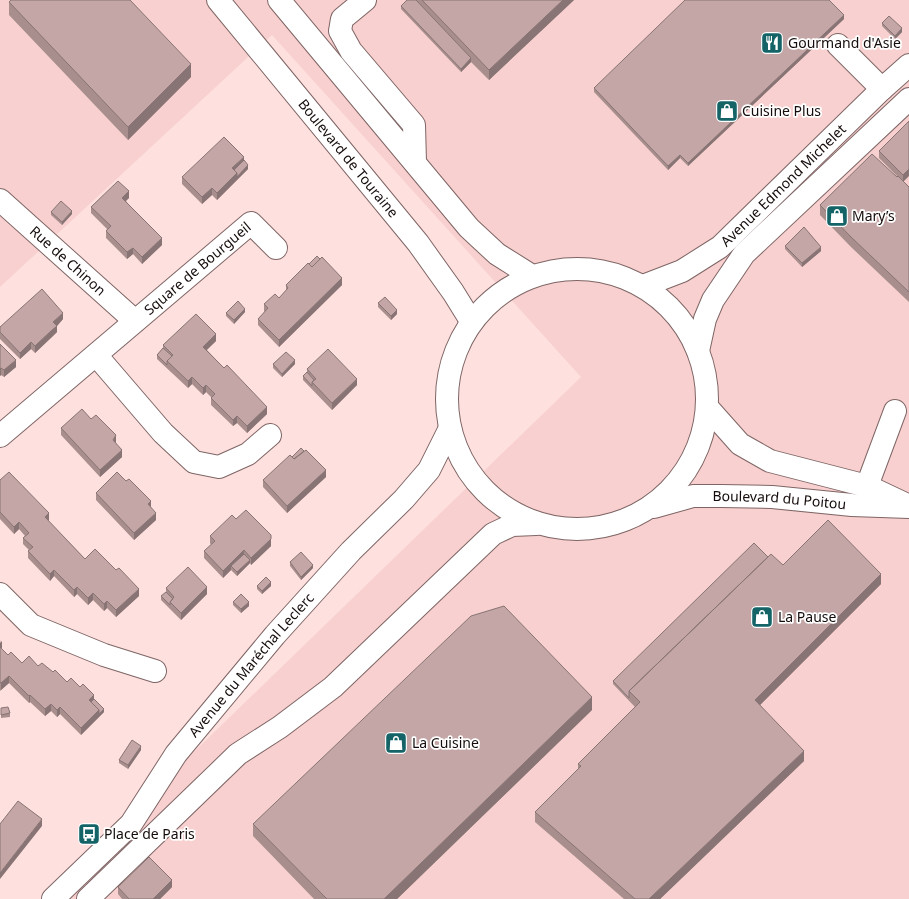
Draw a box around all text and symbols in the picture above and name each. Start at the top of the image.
restaurant icon: Gourmand d'Asie [759,30,785,56]
place label: Gourmand d'Asie [788,33,901,52]
street label: Boulevard de Touraine [294,95,403,221]
shop icon: Cuisine Plus [714,98,740,124]
place label: Cuisine Plus [742,101,821,120]
street label: Avenue Edmond Michelet [716,120,850,250]
shop icon: Mary’s [824,203,850,229]
place label: Mary’s [852,206,895,225]
street label: Square de Bourgueil [140,217,255,319]
street label: Rue de Chinon [26,221,110,299]
street label: Boulevard du Poitou [712,486,847,513]
street label: Avenue du Maréchal Leclerc [184,588,318,741]
shop icon: La Pause [749,604,775,630]
place label: La Pause [778,607,837,626]
shop icon: La Cuisine [383,730,409,756]
place label: La Cuisine [412,733,479,752]
bus stop icon: Place de Paris [76,821,102,847]
place label: Place de Paris [104,824,195,843]

